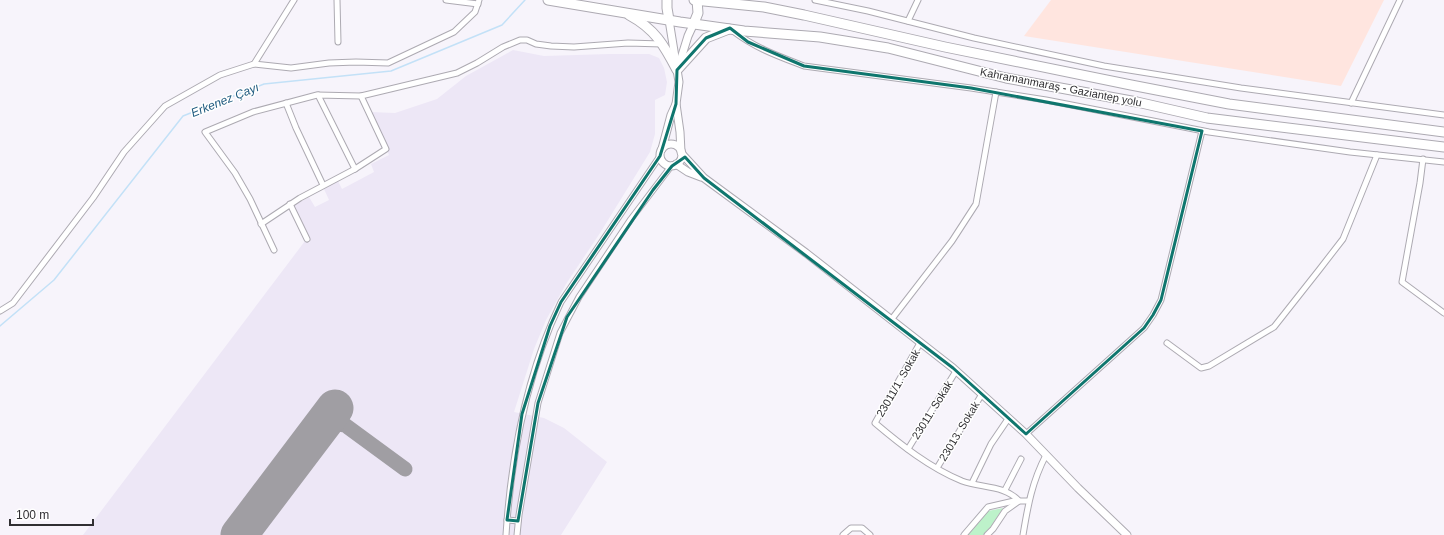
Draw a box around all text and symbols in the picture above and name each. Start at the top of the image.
street label: Kahramanmaraş - Gaziantep yolu [979,65,1143,109]
water label: Erkenez Çayı [189,80,261,120]
street label: 23011/1. Sokak [874,347,922,419]
street label: 23011. Sokak [909,378,955,441]
street label: 23013. Sokak [937,399,982,463]
scale bar [10,501,93,527]
text: 100 m [16,508,49,522]

